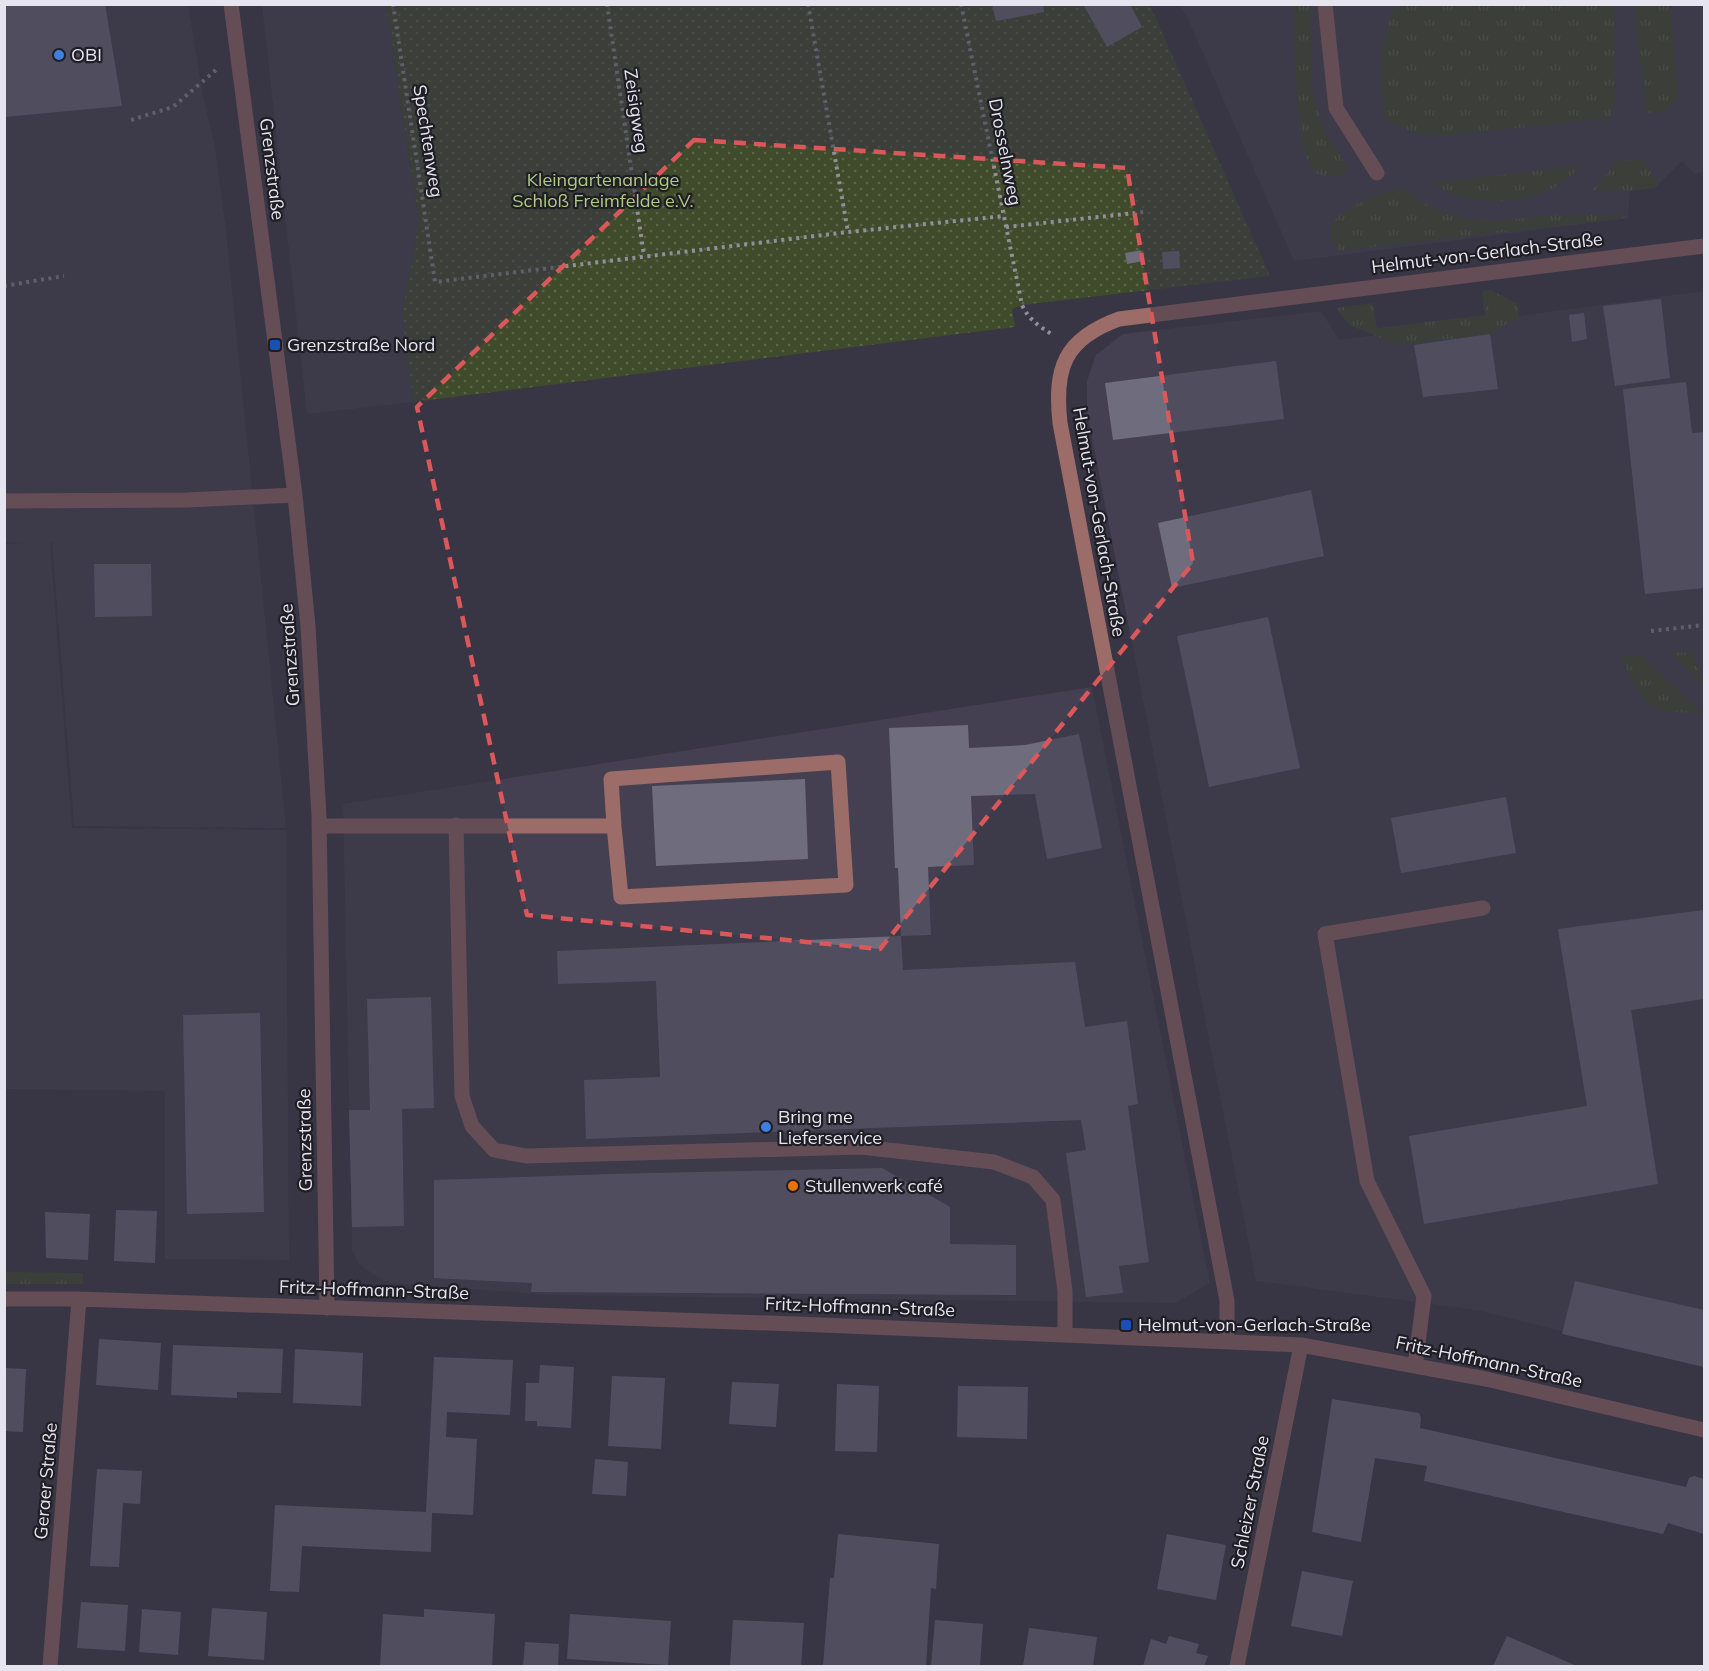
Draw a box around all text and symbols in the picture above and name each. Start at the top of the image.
place label: OBI [71,43,102,66]
marker: OBI [52,48,66,62]
street label: Zeisigweg [619,67,654,155]
street label: Spechtenweg [408,83,449,199]
street label: Drosselnweg [984,96,1027,207]
street label: Grenzstraße [255,117,290,221]
park label: Kleingartenanlage Schloß Freimfelde e.V. [512,168,694,212]
street label: Helmut-von-Gerlach-Straße [1370,227,1604,278]
place label: Grenzstraße Nord [287,333,435,356]
marker: Grenzstraße Nord [268,338,282,352]
street label: Helmut-von-Gerlach-Straße [1068,405,1131,639]
street label: Grenzstraße [274,603,305,707]
street label: Grenzstraße [292,1088,317,1192]
place label: Bring me Lieferservice [778,1105,882,1149]
marker: Bring me Lieferservice [759,1120,773,1134]
place label: Stullenwerk café [805,1174,943,1197]
marker: Stullenwerk café [786,1179,800,1193]
street label: Fritz-Hoffmann-Straße [279,1275,469,1304]
street label: Fritz-Hoffmann-Straße [765,1292,955,1321]
place label: Helmut-von-Gerlach-Straße [1138,1313,1371,1336]
marker: Helmut-von-Gerlach-Straße [1119,1318,1133,1332]
street label: Fritz-Hoffmann-Straße [1394,1330,1585,1393]
street label: Geraer Straße [29,1422,62,1540]
street label: Schleizer Straße [1225,1433,1274,1570]

